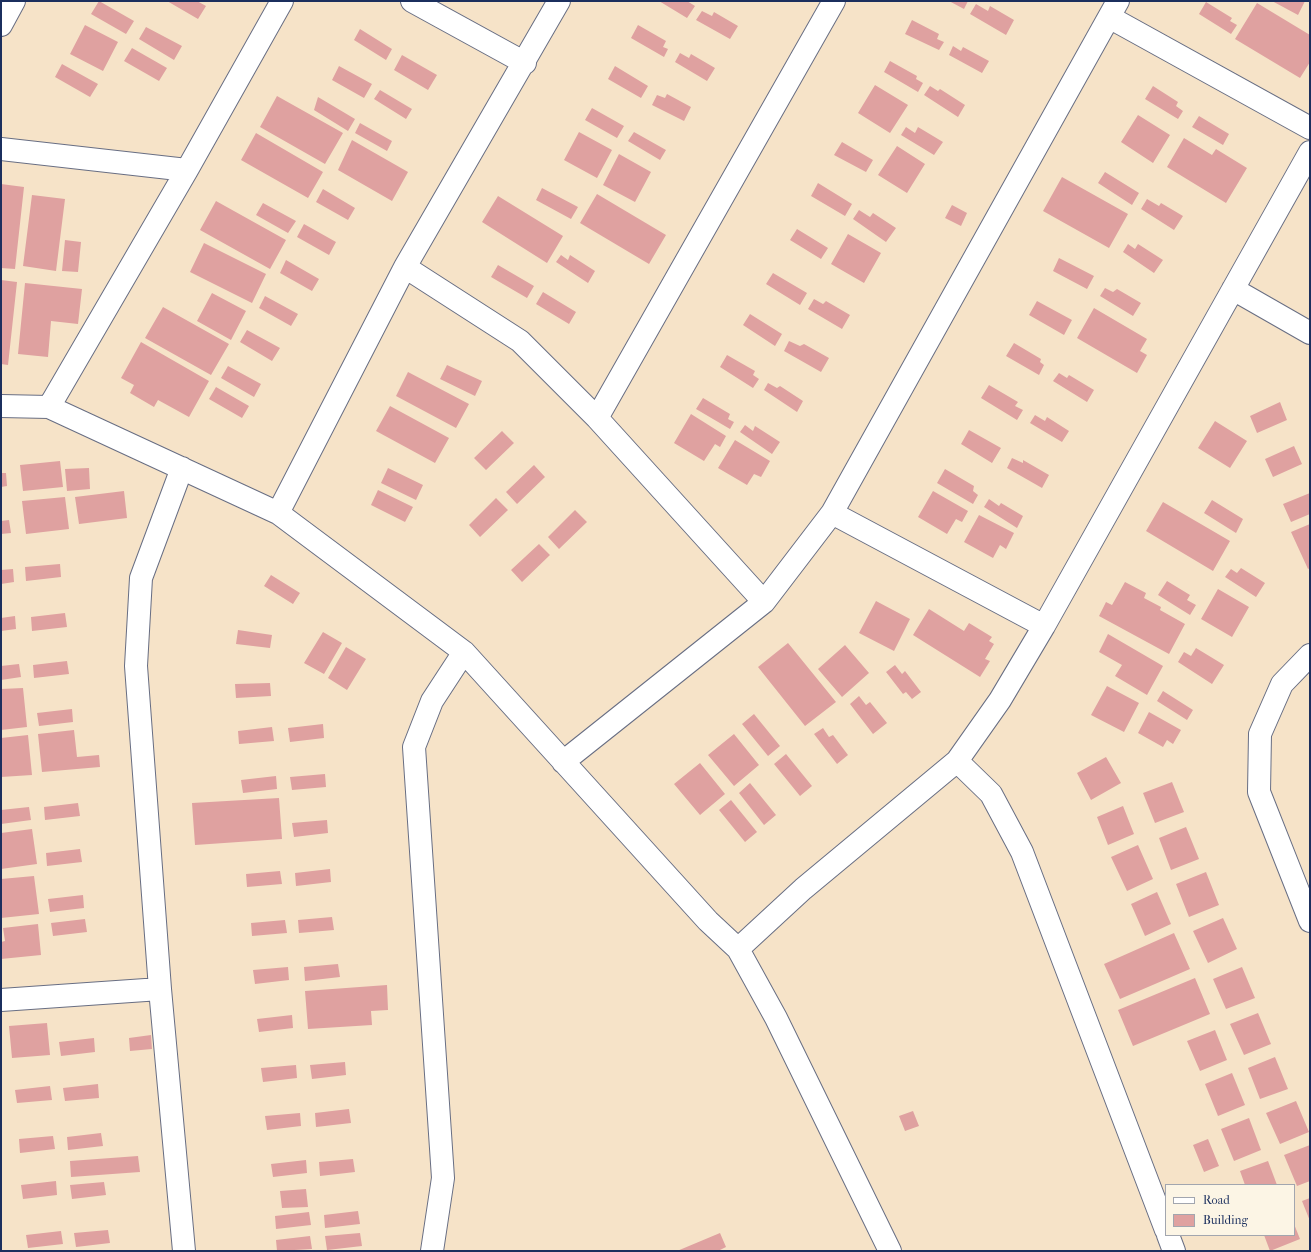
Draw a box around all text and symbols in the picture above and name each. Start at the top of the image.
legend [1165,1184,1295,1236]
text: Road [1203,1193,1230,1207]
text: Building [1203,1213,1248,1227]

